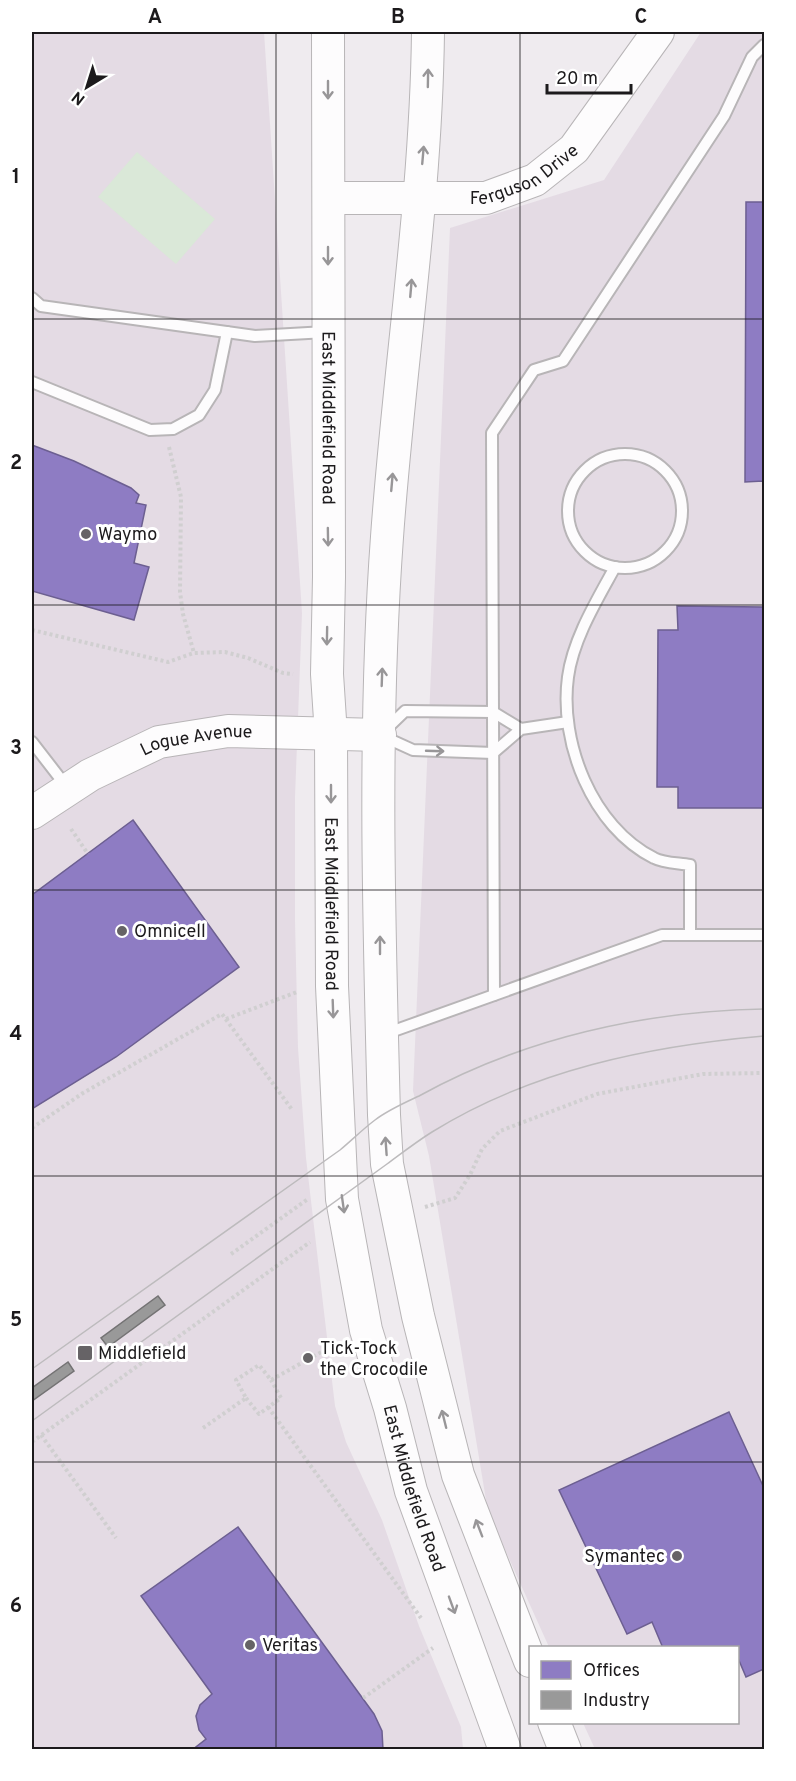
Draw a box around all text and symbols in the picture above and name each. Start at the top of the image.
text: A [148,5,162,31]
text: B [391,5,405,31]
text: C [635,5,647,31]
north arrow [57,57,117,117]
scale bar [547,57,631,95]
text: 20 m [556,68,598,91]
one-way arrow [422,69,434,89]
one-way arrow [322,79,334,99]
text: N [68,86,90,109]
street label: Ferguson Drive [470,140,584,211]
one-way arrow [418,145,429,165]
text: 1 [12,165,20,191]
one-way arrow [322,246,334,266]
one-way arrow [406,279,417,299]
street label: East Middlefield Road [316,331,339,505]
text: 2 [10,451,22,477]
one-way arrow [387,473,398,493]
place label: Waymo [98,524,157,547]
marker: Waymo [79,527,93,541]
one-way arrow [322,527,334,547]
one-way arrow [322,625,333,645]
one-way arrow [377,667,388,687]
street label: Logue Avenue [137,720,253,762]
text: 3 [10,736,22,762]
one-way arrow [424,745,444,757]
one-way arrow [325,783,337,803]
street label: East Middlefield Road [318,817,342,991]
place label: Omnicell [134,921,206,944]
marker: Omnicell [115,924,129,938]
one-way arrow [374,936,386,956]
one-way arrow [327,999,338,1019]
text: 4 [10,1022,22,1048]
one-way arrow [380,1137,391,1157]
one-way arrow [338,1194,349,1214]
text: 5 [10,1308,22,1334]
place label: Tick-Tock the Crocodile [320,1338,428,1382]
place label: Middlefield [98,1343,186,1366]
marker: Middlefield [76,1344,94,1362]
marker: Tick-Tock the Crocodile [301,1351,315,1365]
street label: East Middlefield Road [377,1403,449,1575]
one-way arrow [437,1409,449,1428]
one-way arrow [473,1519,484,1538]
place label: Symantec [584,1546,665,1569]
marker: Symantec [670,1549,684,1563]
text: 6 [10,1594,22,1620]
one-way arrow [448,1595,459,1614]
place label: Veritas [262,1635,318,1658]
marker: Veritas [243,1638,257,1652]
legend [529,1646,739,1724]
text: Offices [583,1660,640,1683]
text: Industry [583,1690,650,1713]

